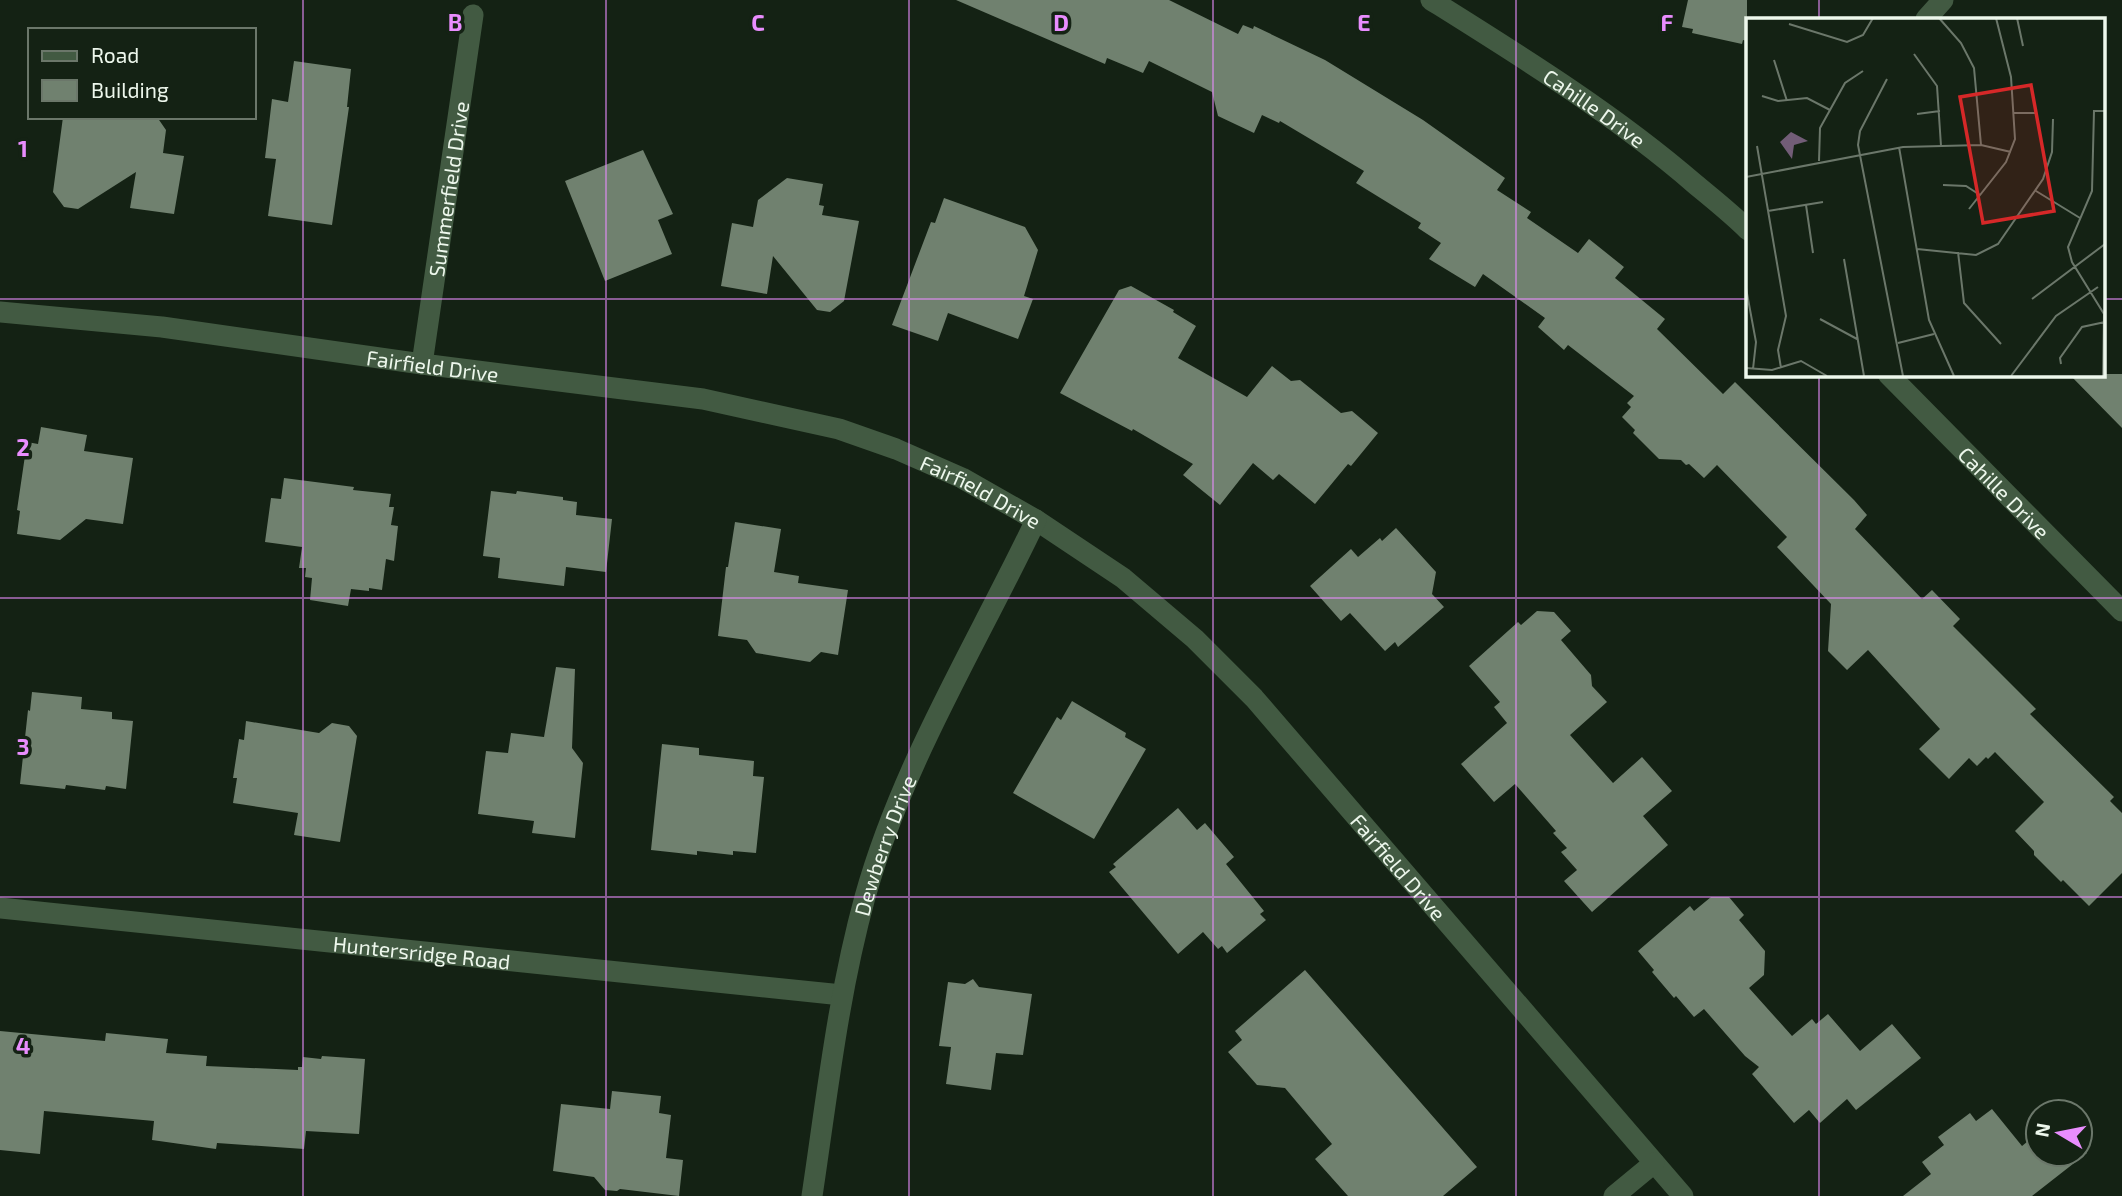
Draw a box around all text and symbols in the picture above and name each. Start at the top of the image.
text: B [448,8,462,36]
text: C [751,8,765,36]
text: D [1053,8,1069,36]
text: E [1357,8,1371,36]
text: F [1661,8,1674,36]
inset map [1746,18,2104,376]
legend [28,28,256,119]
text: Road [91,42,139,67]
street label: Cahille Drive [1539,63,1651,152]
text: Building [91,77,169,102]
street label: Summerfield Drive [422,99,473,278]
text: 1 [18,134,28,162]
street label: Fairfield Drive [365,344,500,386]
text: 2 [16,433,30,461]
street label: Cahille Drive [1954,441,2055,543]
street label: Fairfield Drive [917,449,1046,533]
text: 3 [16,732,30,760]
street label: Dewberry Drive [848,771,921,918]
street label: Fairfield Drive [1346,808,1452,925]
street label: Huntersridge Road [332,930,512,973]
text: 4 [16,1031,30,1059]
north arrow [2024,1098,2094,1168]
text: N [2029,1121,2054,1139]

